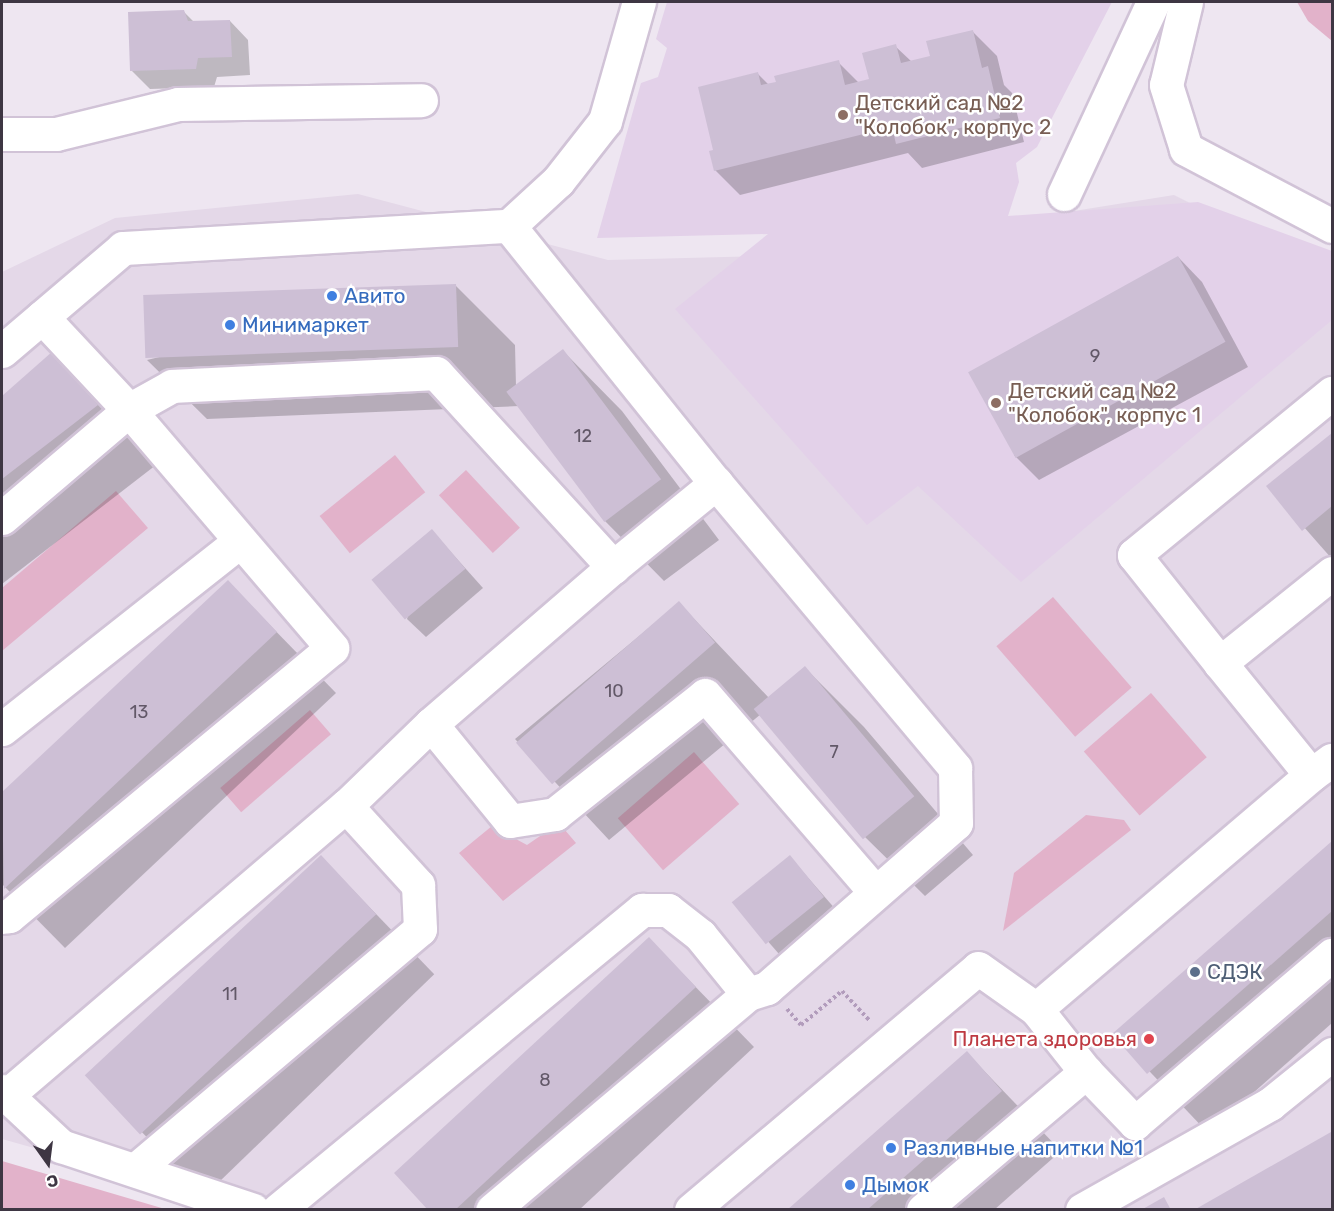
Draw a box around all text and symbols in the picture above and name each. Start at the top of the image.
place label: Детский сад №2 "Колобок", корпус 2 [855,90,1051,140]
marker: Детский сад №2 "Колобок", корпус 2 [836,108,850,122]
place label: Авито [344,283,405,309]
marker: Авито [325,289,339,303]
place label: Минимаркет [242,312,369,338]
marker: Минимаркет [223,318,237,332]
house number: 9 [1090,345,1100,367]
place label: Детский сад №2 "Колобок", корпус 1 [1008,378,1201,428]
marker: Детский сад №2 "Колобок", корпус 1 [989,396,1003,410]
house number: 12 [574,425,592,447]
house number: 10 [604,680,624,702]
house number: 13 [130,701,148,723]
house number: 7 [829,741,839,763]
place label: СДЭК [1207,959,1263,985]
marker: СДЭК [1188,965,1202,979]
house number: 11 [222,983,238,1005]
place label: Планета здоровья [952,1026,1137,1052]
marker: Планета здоровья [1142,1032,1156,1046]
house number: 8 [539,1069,551,1091]
north arrow [18,1133,78,1193]
place label: Разливные напитки №1 [903,1135,1143,1161]
marker: Разливные напитки №1 [884,1141,898,1155]
text: С [45,1170,60,1192]
place label: Дымок [862,1172,929,1198]
marker: Дымок [843,1178,857,1192]

